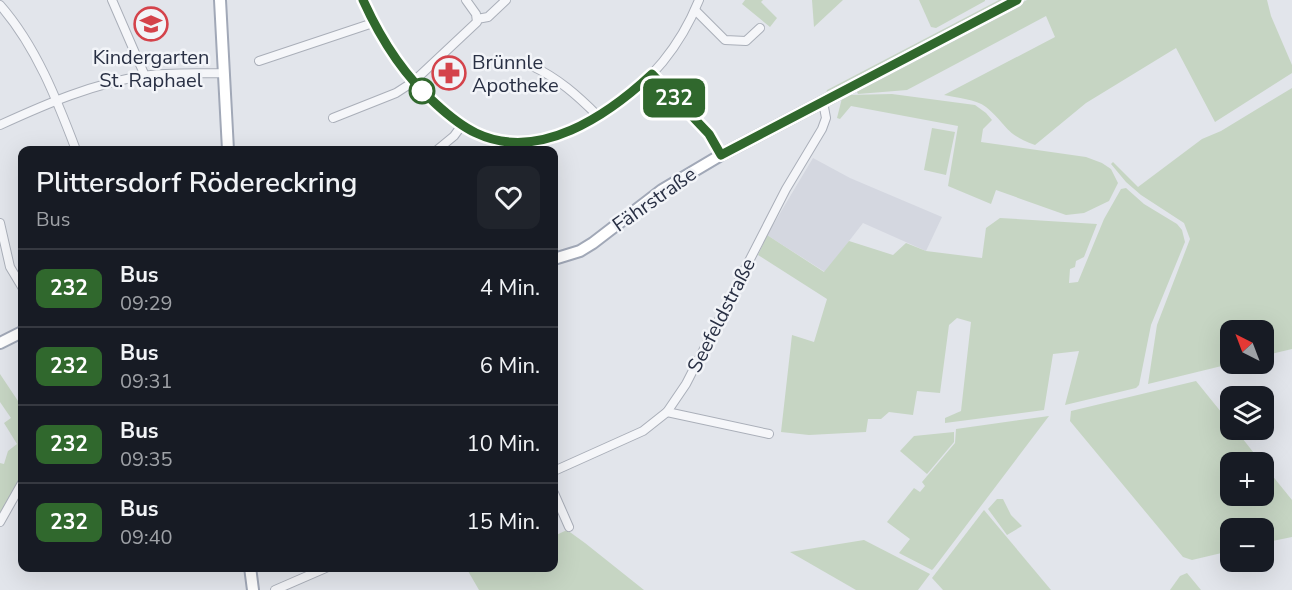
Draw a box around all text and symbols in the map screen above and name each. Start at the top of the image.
school or university icon: Kindergarten St. Raphael [133,6,169,42]
place label: Kindergarten St. Raphael [93,44,209,94]
place label: Brünnle Apotheke [472,49,559,99]
pharmacy icon: Brünnle Apotheke [431,55,467,91]
unlabelled marker [409,78,435,104]
line badge: 232 [640,78,708,118]
text: 232 [655,84,693,112]
street label: Fährstraße [607,161,702,238]
text: Plittersdorf Rödereckring [36,164,357,202]
button: heart [477,166,540,229]
text: Bus [36,206,70,233]
street label: Seefeldstraße [681,253,762,377]
text: Bus [120,260,159,290]
text: 4 Min. [480,273,540,303]
text: 232 [50,274,88,302]
text: 09:29 [120,290,173,317]
north arrow [1220,320,1274,374]
map controls [1220,320,1274,572]
text: Bus [120,338,159,368]
text: 6 Min. [480,351,540,381]
text: 232 [50,352,88,380]
text: 09:31 [120,368,173,395]
button: layers [1220,386,1274,440]
text: Bus [120,416,159,446]
text: 10 Min. [467,429,540,459]
text: 232 [50,430,88,458]
text: 09:35 [120,446,173,473]
button: + [1220,452,1274,506]
text: Bus [120,494,159,524]
text: 15 Min. [467,507,540,537]
text: 232 [50,508,88,536]
button: − [1220,518,1274,572]
text: 09:40 [120,524,173,551]

